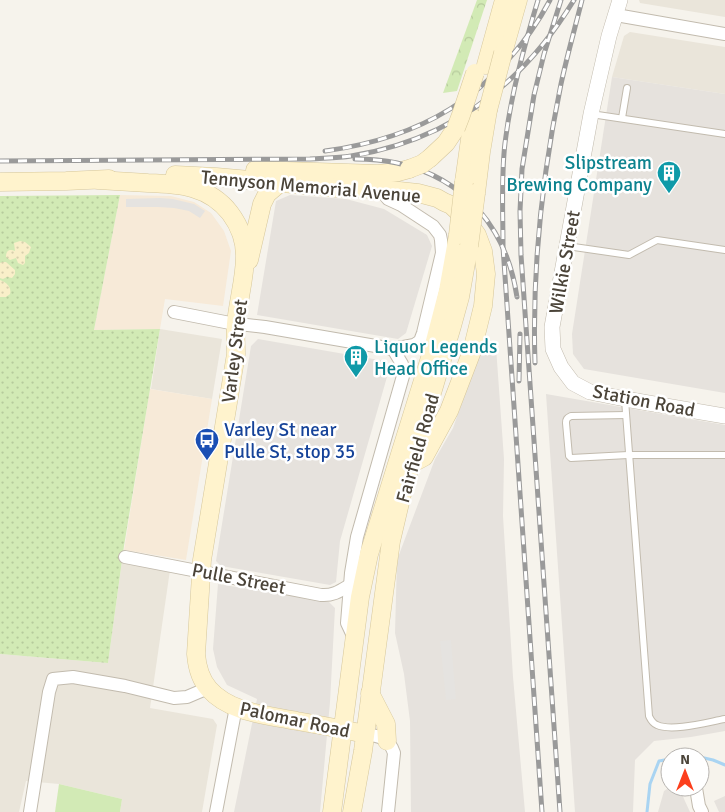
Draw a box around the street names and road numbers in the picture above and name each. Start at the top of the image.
street label: Tennyson Memorial Avenue [200,165,422,209]
street label: Wilkie Street [544,208,586,316]
street label: Varley Street [217,298,253,404]
street label: Station Road [591,379,697,423]
street label: Fairfield Road [391,391,445,506]
street label: Pulle Street [190,558,288,600]
street label: Palomar Road [238,697,352,743]

